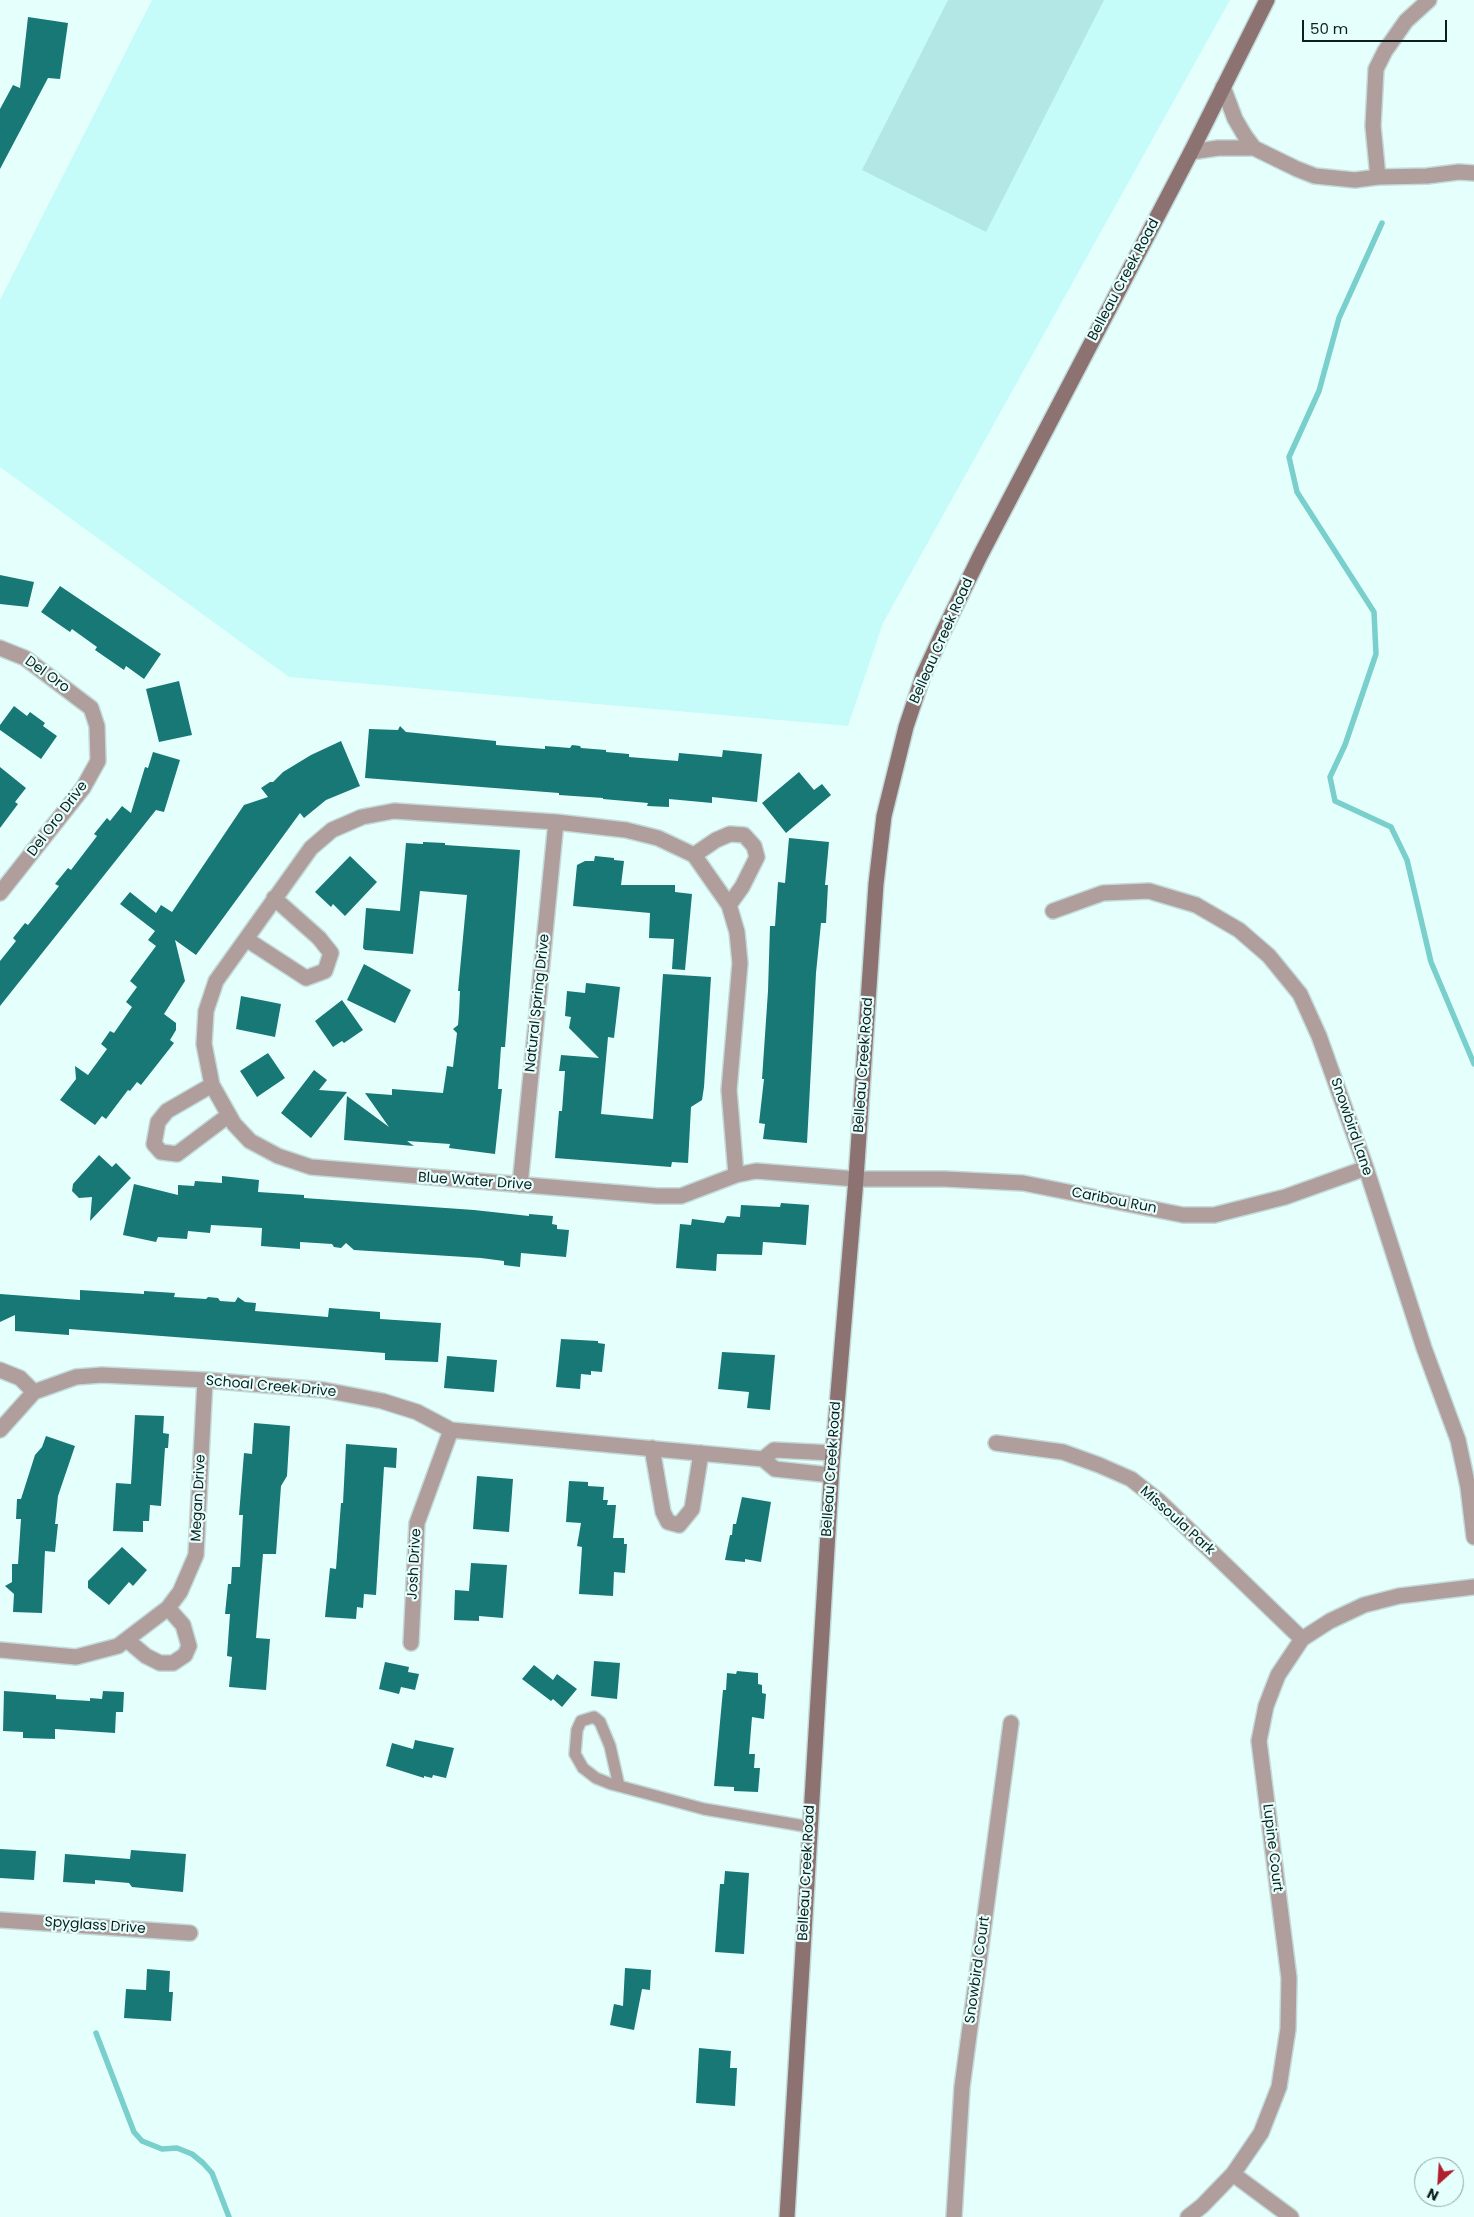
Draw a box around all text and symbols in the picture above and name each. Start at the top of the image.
scale bar [1304,10,1449,42]
text: 50 m [1310,18,1348,39]
street label: Belleau Creek Road [1085,216,1163,344]
street label: Belleau Creek Road [907,576,977,706]
street label: Del Oro [21,653,73,697]
street label: Del Oro Drive [24,778,92,860]
street label: Natural Spring Drive [522,933,554,1073]
street label: Belleau Creek Road [851,997,877,1133]
street label: Snowbird Lane [1326,1076,1376,1178]
street label: Blue Water Drive [417,1170,533,1194]
street label: Caribou Run [1070,1185,1158,1217]
street label: Schoal Creek Drive [205,1373,337,1401]
street label: Belleau Creek Road [819,1401,845,1537]
street label: Megan Drive [188,1454,210,1542]
street label: Missoula Park [1136,1483,1218,1559]
street label: Josh Drive [405,1528,425,1600]
street label: Lupine Court [1258,1803,1286,1893]
street label: Belleau Creek Road [795,1805,819,1941]
street label: Spyglass Drive [44,1914,146,1938]
street label: Snowbird Court [962,1915,994,2025]
north arrow [1414,2157,1464,2207]
text: N [1424,2183,1442,2206]

